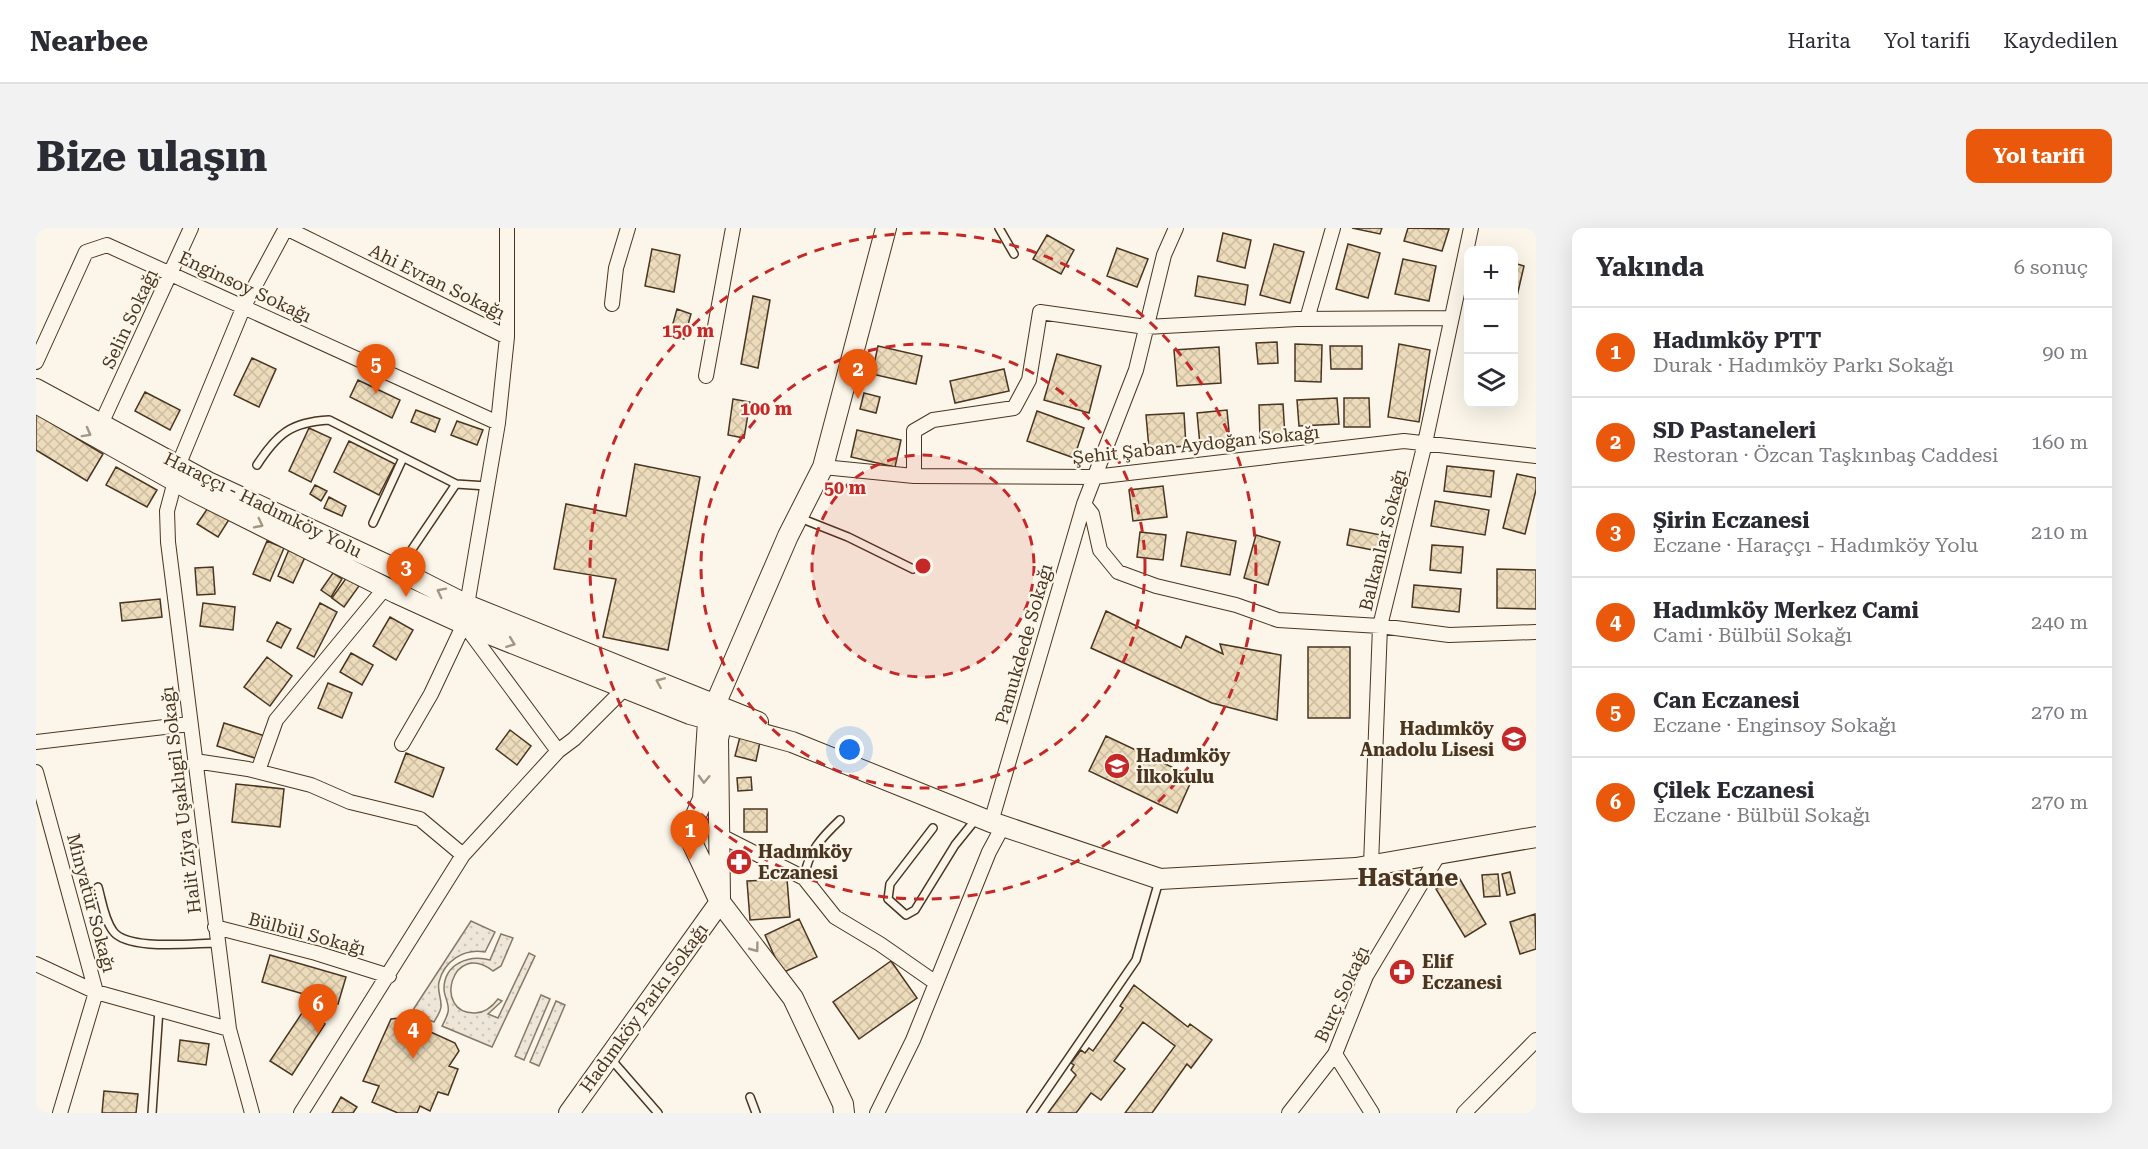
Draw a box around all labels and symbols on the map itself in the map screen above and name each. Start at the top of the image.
street label: Ahi Evran Sokağı [366,240,509,324]
street label: Enginsoy Sokağı [175,247,315,327]
street label: Selin Sokağı [97,265,162,372]
text: 150 m [662,320,715,341]
pin: 5 [356,344,396,394]
pin: 2 [838,350,878,399]
text: 100 m [740,398,793,419]
street label: Şehit Şaban Aydoğan Sokağı [1072,421,1321,468]
one-way arrow [81,426,91,437]
street label: Haraççı - Hadımköy Yolu [161,447,366,562]
street label: Balkanlar Sokağı [1355,467,1410,613]
text: 50 m [824,477,867,498]
one-way arrow [253,517,263,528]
pin: 3 [386,548,425,597]
centre of rings [913,556,933,576]
street label: Pamukdede Sokağı [991,561,1057,726]
one-way arrow [437,588,448,599]
one-way arrow [505,635,516,648]
one-way arrow [655,677,666,689]
street label: Halit Ziya Uşaklıgil Sokağı [156,685,205,915]
place label: Hadımköy Anadolu Lisesi [1360,718,1494,760]
school or university icon: Hadımköy Anadolu Lisesi [1499,724,1529,754]
your location [835,735,864,764]
place label: Hadımköy İlkokulu [1136,745,1231,787]
school or university icon: Hadımköy İlkokulu [1102,751,1132,781]
one-way arrow [698,775,710,784]
pin: 1 [670,810,710,860]
street label: Minyatür Sokağı [63,831,120,975]
place label: Hadımköy Eczanesi [758,841,853,883]
pharmacy icon: Hadımköy Eczanesi [724,847,754,877]
district label: Hastane [1358,864,1458,892]
street label: Bülbül Sokağı [246,908,368,959]
street label: Hadımköy Parkı Sokağı [575,919,712,1096]
one-way arrow [748,942,759,953]
street label: Burç Sokağı [1310,942,1373,1045]
place label: Elif Eczanesi [1422,951,1502,993]
pharmacy icon: Elif Eczanesi [1387,957,1417,987]
pin: 6 [298,984,338,1034]
pin: 4 [394,1010,433,1059]

